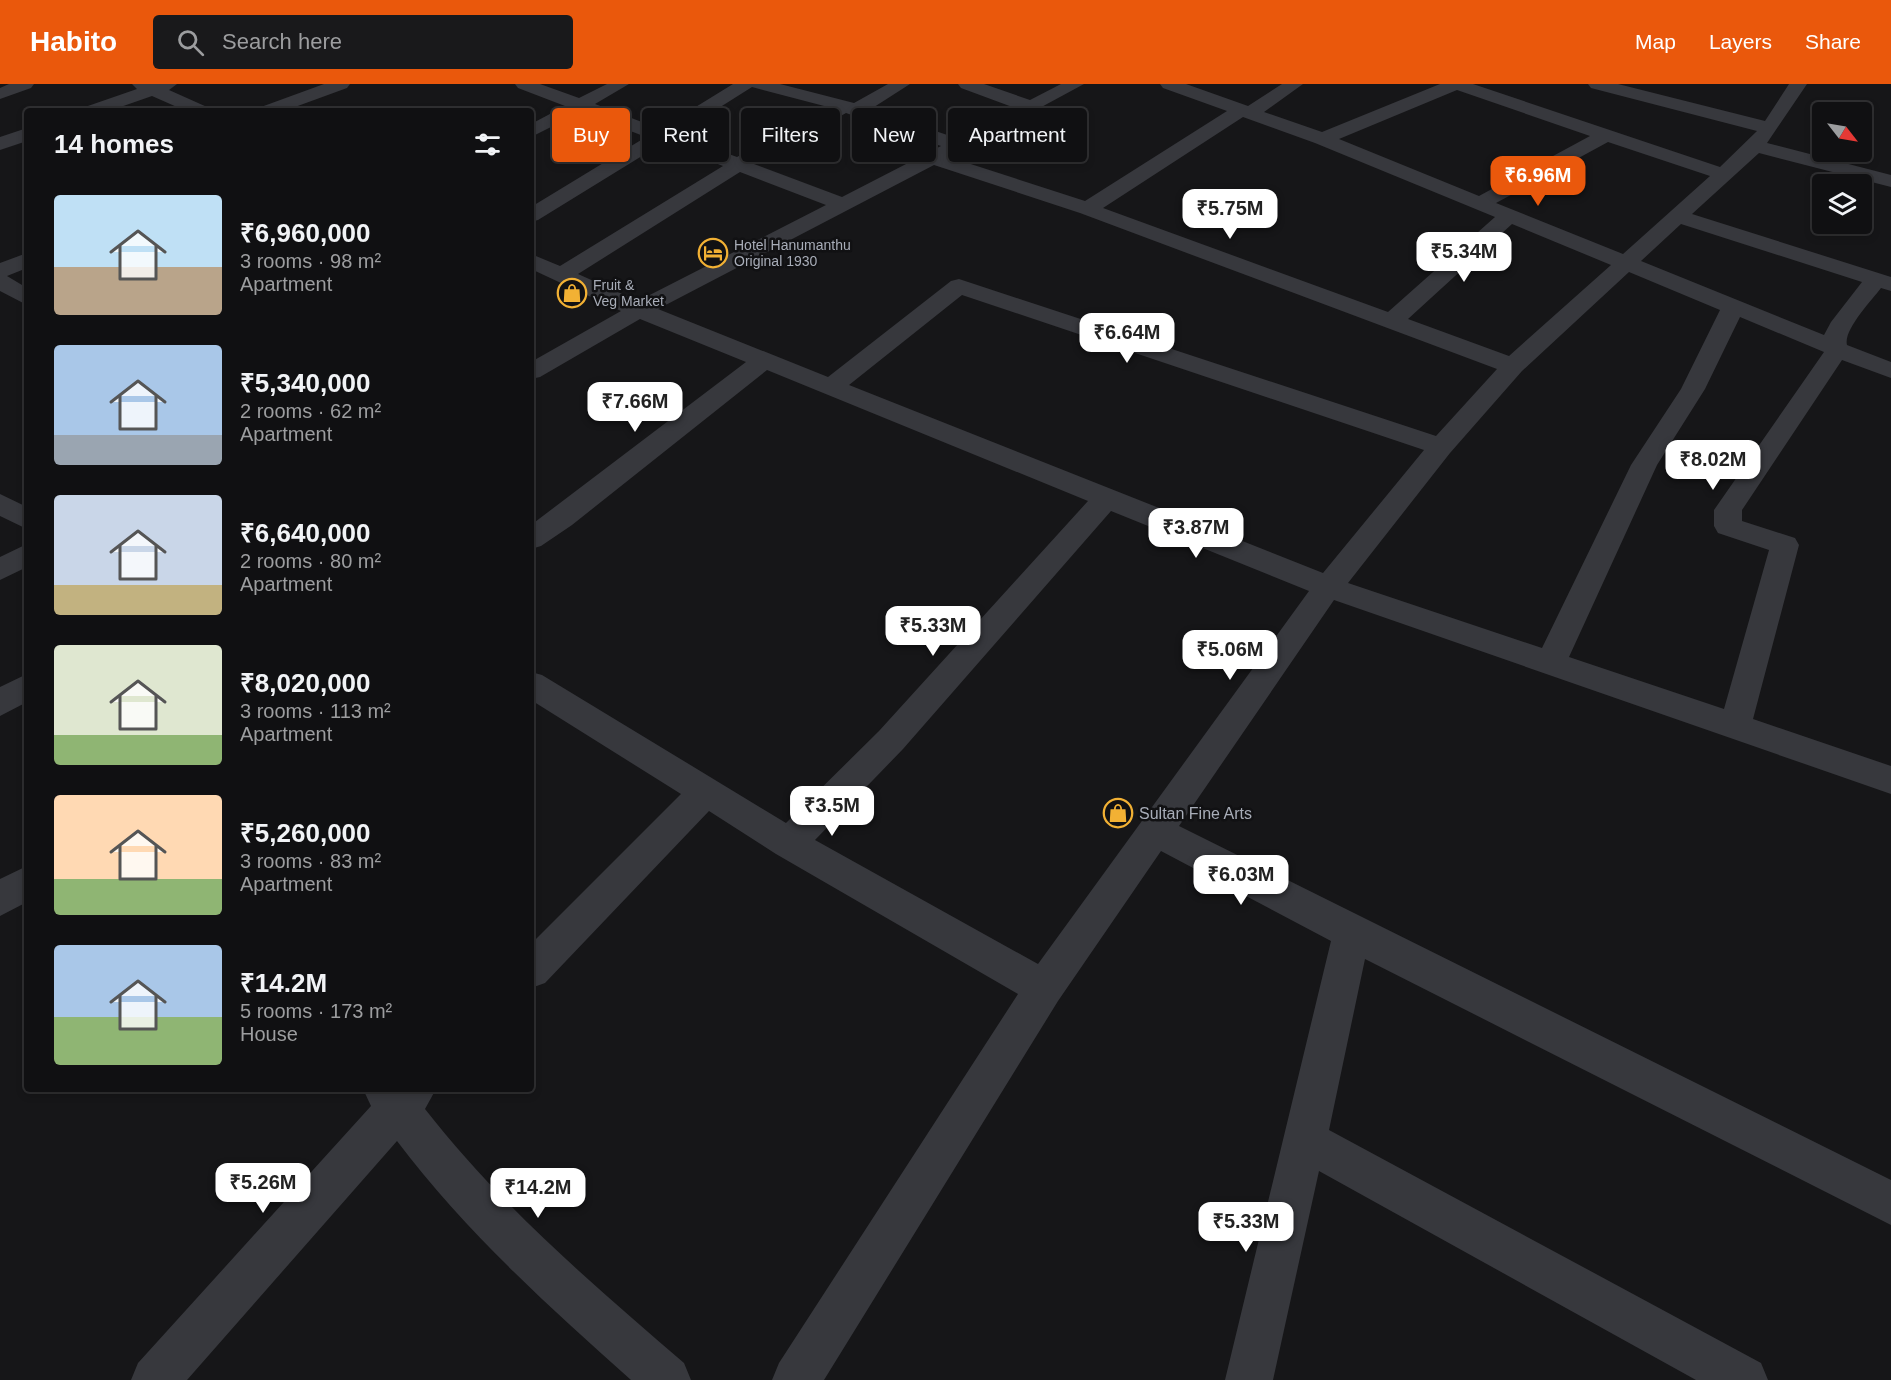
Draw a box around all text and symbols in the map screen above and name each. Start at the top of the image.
search box [153,15,573,69]
text: Habito [30,26,117,57]
icon: search [174,26,207,59]
text: Search here [222,29,342,54]
text: Map [1635,30,1676,53]
text: Layers [1709,30,1772,53]
text: Share [1805,30,1861,53]
north arrow [1812,102,1872,162]
map controls [1812,102,1872,234]
chip: Buy [552,108,630,162]
chip: Rent [642,108,729,162]
chip: Filters [741,108,840,162]
chip: New [852,108,936,162]
chip: Apartment [948,108,1087,162]
icon: filters [471,128,504,161]
text: 14 homes [54,129,174,159]
pin: ₹6.96M [1489,156,1587,207]
text: ₹6.96M [1504,164,1572,186]
button: layers [1812,174,1872,234]
pin: ₹5.75M [1181,189,1279,240]
text: ₹5.75M [1196,197,1264,219]
text: ₹6,960,000 [240,218,371,248]
icon: home [102,219,174,291]
pin: ₹5.34M [1415,232,1513,283]
hotel icon: Hotel Hanumanthu Original 1930 [697,237,729,269]
place label: Hotel Hanumanthu Original 1930 [734,237,851,269]
text: ₹5.34M [1430,240,1498,262]
text: 3 rooms · 98 m² [240,250,381,272]
text: Apartment [240,273,332,295]
shop icon: Fruit & Veg Market [556,277,588,309]
place label: Fruit & Veg Market [593,277,664,309]
pin: ₹6.64M [1078,313,1176,364]
text: ₹6.64M [1093,321,1161,343]
text: ₹5,340,000 [240,368,371,398]
icon: home [102,369,174,441]
pin: ₹7.66M [586,382,684,433]
text: ₹7.66M [601,390,669,412]
text: 2 rooms · 62 m² [240,400,381,422]
text: Apartment [240,423,332,445]
pin: ₹8.02M [1664,440,1762,491]
text: ₹8.02M [1679,448,1747,470]
pin: ₹3.87M [1147,508,1245,559]
text: ₹3.87M [1162,516,1230,538]
text: ₹6,640,000 [240,518,371,548]
icon: home [102,519,174,591]
text: 2 rooms · 80 m² [240,550,381,572]
text: Apartment [240,573,332,595]
pin: ₹5.33M [884,606,982,657]
text: ₹5.33M [899,614,967,636]
pin: ₹5.06M [1181,630,1279,681]
text: ₹5.06M [1196,638,1264,660]
text: ₹8,020,000 [240,668,371,698]
icon: home [102,669,174,741]
text: 3 rooms · 113 m² [240,700,391,722]
text: Apartment [240,723,332,745]
pin: ₹3.5M [790,786,874,837]
text: ₹3.5M [804,794,860,816]
shop icon: Sultan Fine Arts [1102,797,1134,829]
place label: Sultan Fine Arts [1139,805,1252,822]
text: ₹5,260,000 [240,818,371,848]
icon: home [102,819,174,891]
text: 3 rooms · 83 m² [240,850,381,872]
pin: ₹6.03M [1192,855,1290,906]
text: ₹6.03M [1207,863,1275,885]
text: Apartment [240,873,332,895]
text: ₹14.2M [240,968,327,998]
icon: home [102,969,174,1041]
text: 5 rooms · 173 m² [240,1000,392,1022]
text: House [240,1023,298,1045]
pin: ₹5.26M [214,1163,312,1214]
pin: ₹14.2M [489,1168,587,1219]
text: ₹5.26M [229,1171,297,1193]
text: ₹14.2M [504,1176,572,1198]
pin: ₹5.33M [1197,1202,1295,1253]
text: ₹5.33M [1212,1210,1280,1232]

